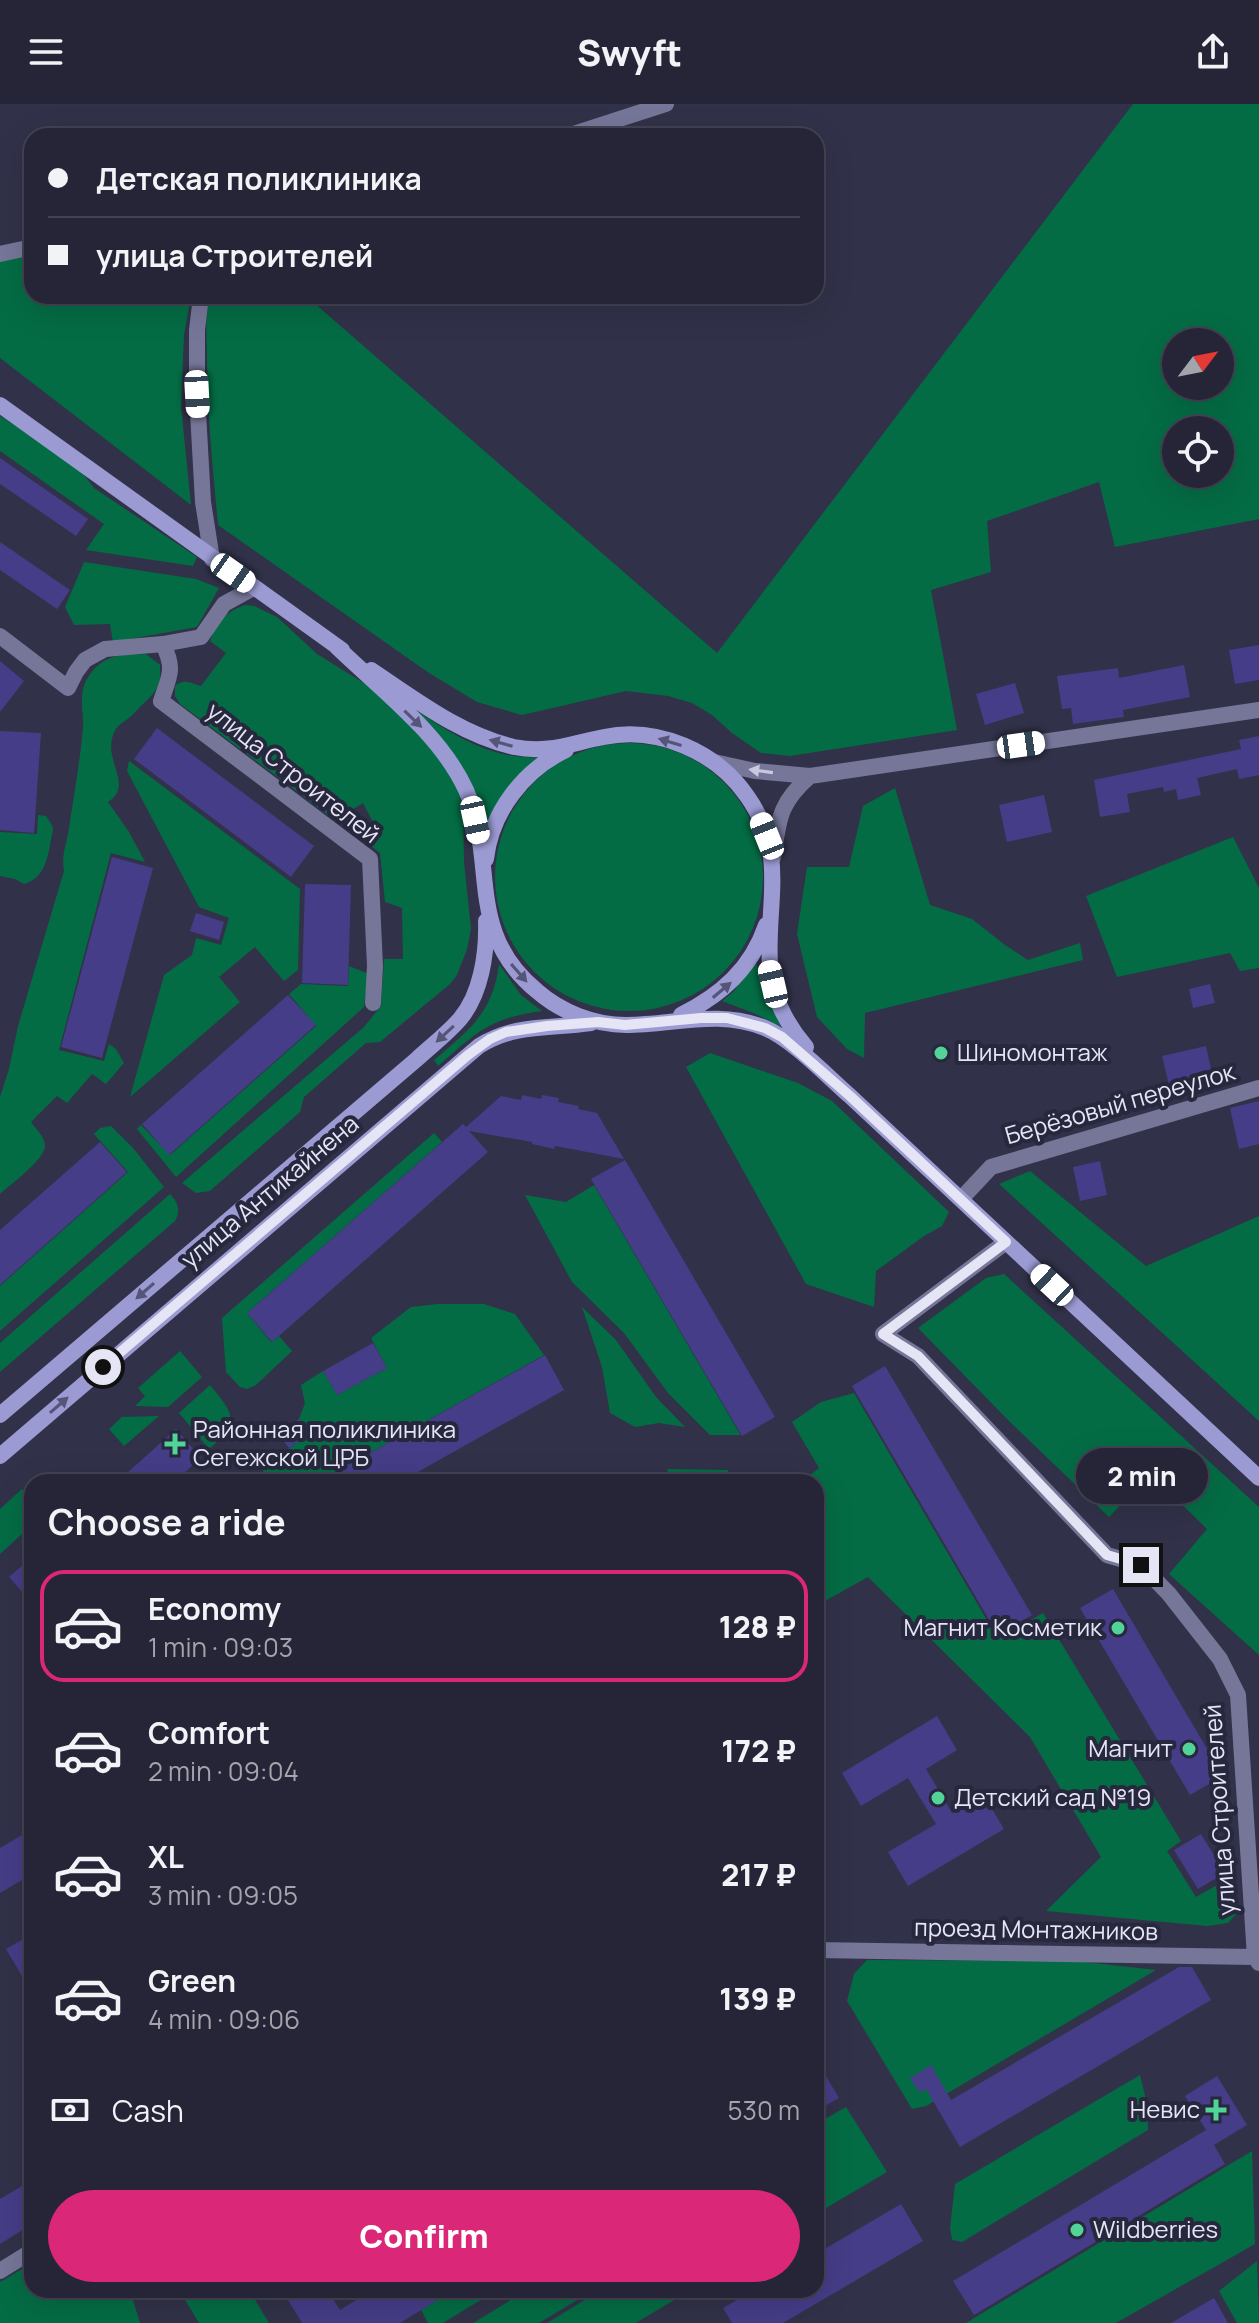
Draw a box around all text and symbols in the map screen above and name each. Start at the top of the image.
text: Swyft [577,28,682,77]
icon: menu [24,30,68,74]
icon: share [1191,30,1235,74]
text: Детская поликлиника [96,158,422,199]
text: улица Строителей [96,235,373,276]
north arrow [1162,328,1234,400]
map controls [1162,328,1234,488]
car [184,369,210,419]
button: locate [1162,416,1234,488]
car [206,549,260,597]
street label: улица Строителей [200,694,387,850]
one-way arrow [403,710,422,728]
car [996,730,1046,760]
one-way arrow [658,735,682,748]
one-way arrow [488,736,512,749]
one-way arrow [749,764,774,777]
car [458,794,492,846]
car [747,809,787,863]
car [756,958,790,1010]
one-way arrow [510,964,528,983]
one-way arrow [711,982,731,999]
one-way arrow [436,1024,455,1042]
place label: Шиномонтаж [957,1035,1108,1068]
marker: Шиномонтаж [932,1044,950,1062]
street label: Берёзовый переулок [1001,1054,1239,1151]
street label: улица Антикайнена [173,1107,365,1275]
car [1026,1260,1078,1310]
one-way arrow [135,1282,154,1300]
route start [85,1349,121,1385]
one-way arrow [48,1397,68,1414]
place label: Районная поликлиника Сегежской ЦРБ [193,1412,456,1473]
marker: Районная поликлиника Сегежской ЦРБ [164,1433,186,1455]
callout: 2 min [1075,1449,1207,1505]
text: 2 min [1108,1458,1176,1494]
text: Choose a ride [48,1497,286,1546]
route end [1123,1547,1159,1583]
text: Economy [148,1588,281,1629]
icon: car [52,1590,124,1662]
text: 128 ₽ [719,1606,796,1647]
place label: Магнит Косметик [904,1610,1103,1643]
marker: Магнит Косметик [1109,1619,1127,1637]
text: 1 min · 09:03 [148,1629,293,1665]
street label: улица Строителей [1195,1703,1242,1917]
text: Comfort [148,1712,270,1753]
icon: car [52,1714,124,1786]
text: 172 ₽ [721,1730,796,1771]
place label: Магнит [1088,1731,1173,1764]
marker: Магнит [1180,1740,1198,1758]
text: 2 min · 09:04 [148,1753,299,1789]
place label: Детский сад №19 [954,1780,1151,1813]
marker: Детский сад №19 [929,1789,947,1807]
text: XL [148,1836,184,1877]
icon: car [52,1838,124,1910]
text: 217 ₽ [721,1854,796,1895]
text: 3 min · 09:05 [148,1877,298,1913]
street label: проезд Монтажников [914,1910,1158,1947]
text: Green [148,1960,236,2001]
icon: car [52,1962,124,2034]
text: 139 ₽ [719,1978,796,2019]
text: 4 min · 09:06 [148,2001,300,2037]
icon: cash [48,2088,92,2132]
text: Cash [112,2090,184,2131]
text: 530 m [727,2092,800,2128]
place label: Невис [1130,2092,1200,2125]
marker: Невис [1207,2101,1225,2119]
button: Confirm [48,2190,800,2282]
place label: Wildberries [1093,2212,1218,2245]
marker: Wildberries [1068,2221,1086,2239]

